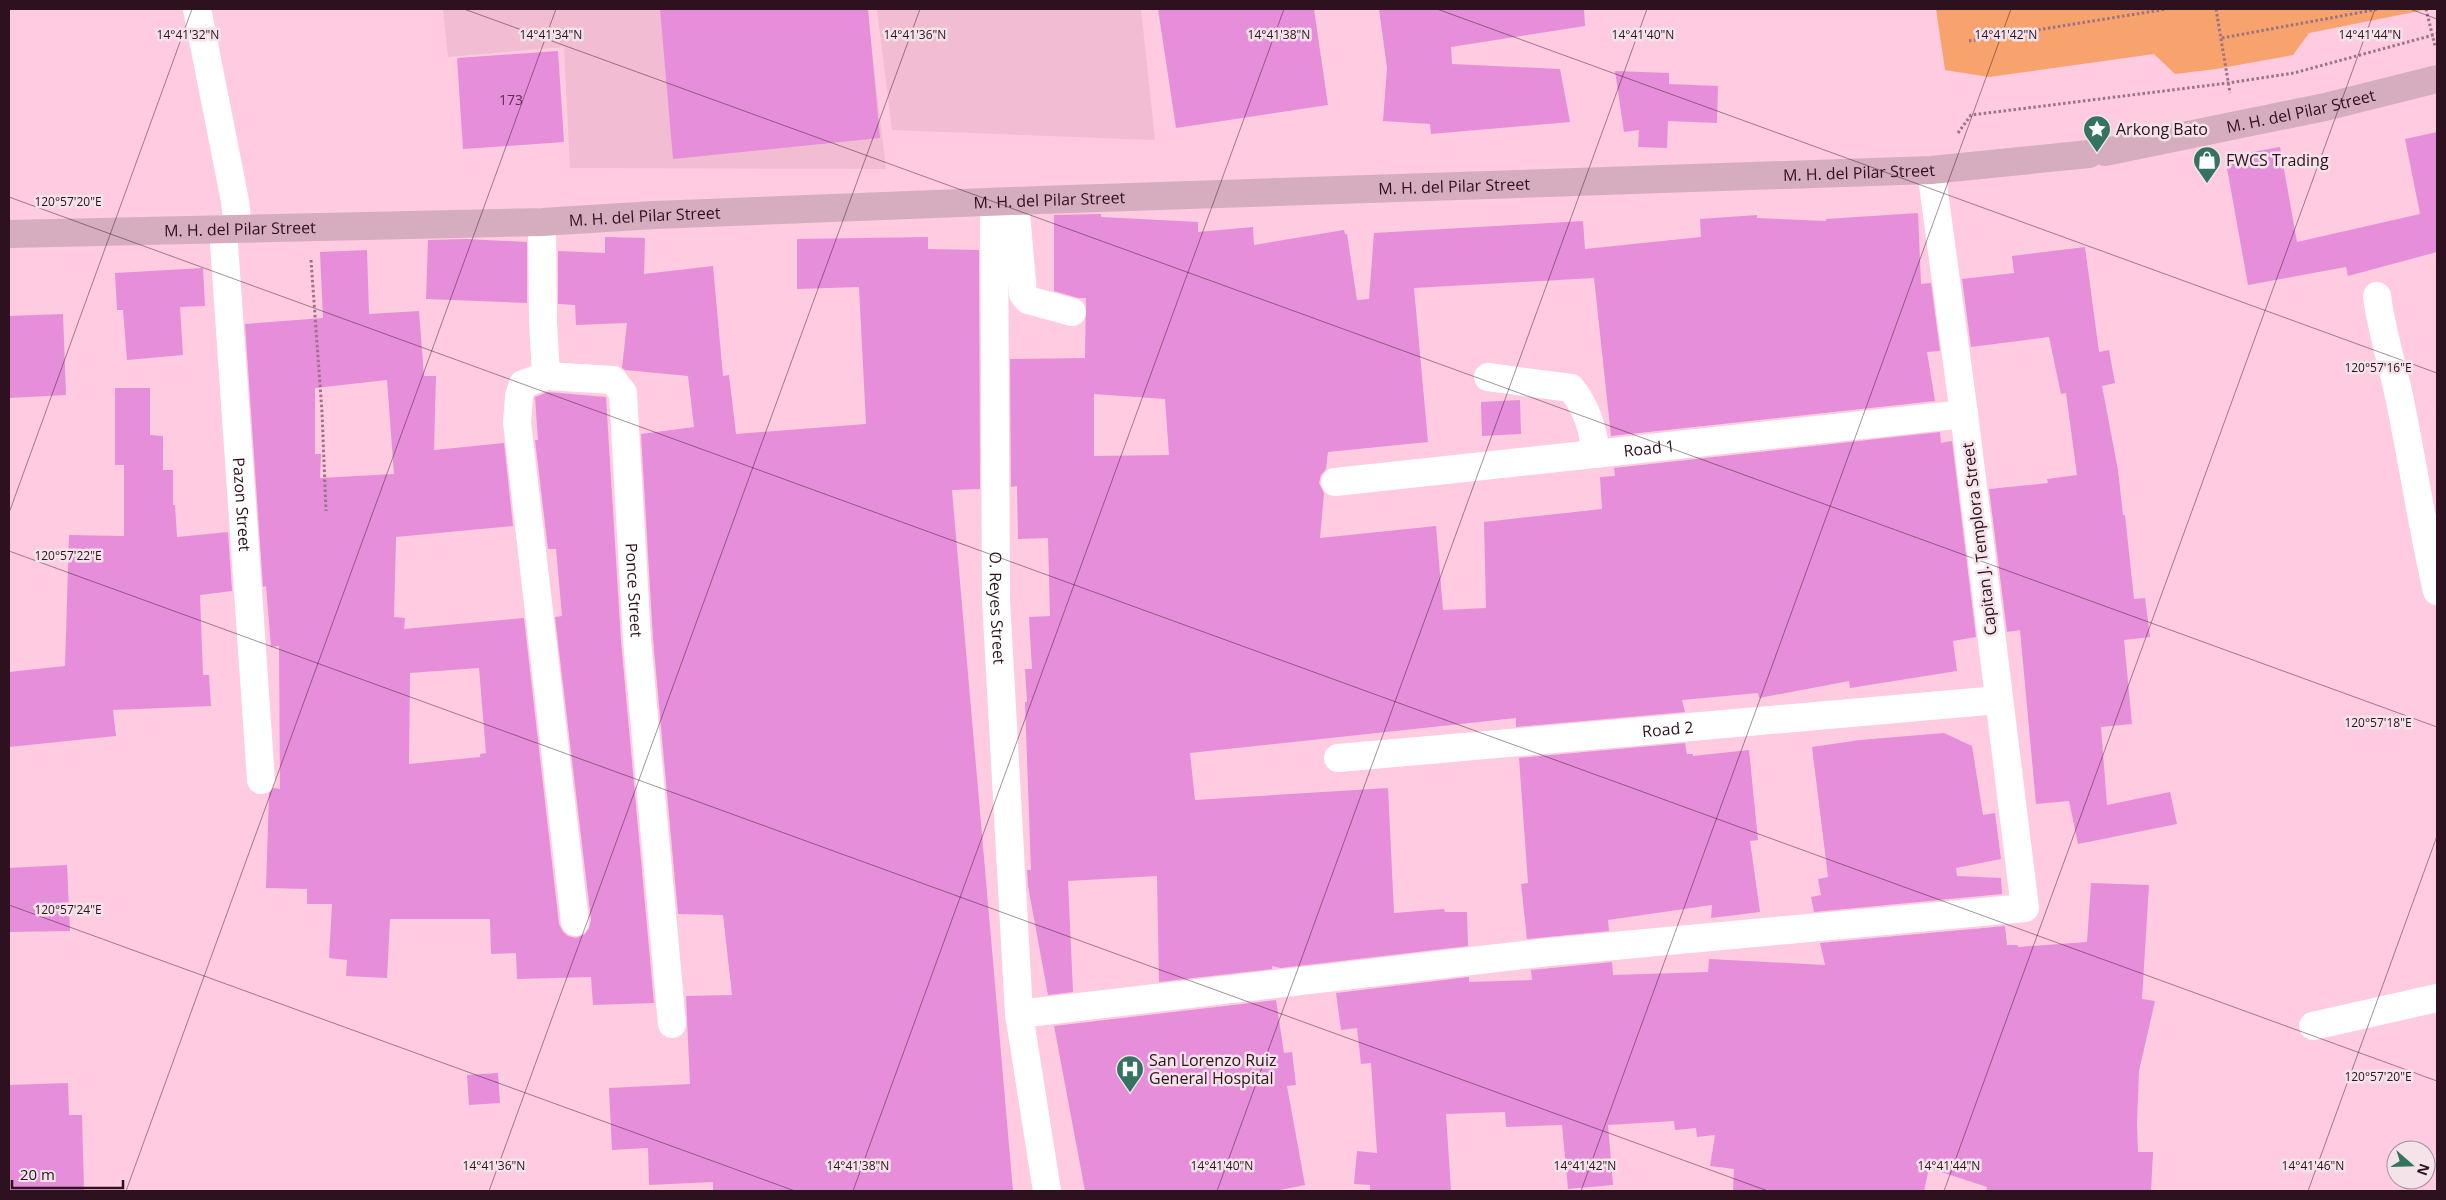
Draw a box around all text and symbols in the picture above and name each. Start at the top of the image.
text: 14°41'32"N [157,26,219,43]
text: 14°41'34"N [520,26,582,43]
text: 14°41'36"N [884,26,946,43]
text: 14°41'38"N [1248,26,1310,43]
text: 14°41'40"N [1612,26,1674,43]
text: 14°41'42"N [1975,26,2037,43]
text: 14°41'44"N [2339,26,2401,43]
street label: M. H. del Pilar Street [2224,84,2378,138]
house number: 173 [499,90,523,109]
place icon: Arkong Bato [2082,114,2112,153]
place label: Arkong Bato [2116,118,2208,140]
shop icon: FWCS Trading [2192,145,2222,184]
place label: FWCS Trading [2226,149,2329,171]
street label: M. H. del Pilar Street [1783,159,1936,186]
street label: M. H. del Pilar Street [1378,172,1531,200]
street label: M. H. del Pilar Street [973,186,1126,214]
text: 120°57'20"E [34,193,102,210]
street label: M. H. del Pilar Street [568,201,721,231]
street label: M. H. del Pilar Street [164,216,316,242]
text: 120°57'16"E [2344,359,2412,376]
street label: Road 1 [1622,434,1676,462]
street label: Capitan J. Templora Street [1956,441,2002,637]
street label: Pazon Street [228,457,256,552]
street label: Ponce Street [621,542,648,638]
text: 120°57'22"E [34,547,102,564]
street label: O. Reyes Street [985,551,1011,665]
text: 120°57'18"E [2344,714,2412,731]
street label: Road 2 [1641,716,1694,742]
text: 120°57'24"E [34,901,102,918]
place label: San Lorenzo Ruiz General Hospital [1149,1049,1276,1089]
hospital icon: San Lorenzo Ruiz General Hospital [1115,1054,1145,1093]
text: 120°57'20"E [2344,1068,2412,1085]
north arrow [2386,1140,2436,1190]
text: 14°41'36"N [463,1157,525,1174]
text: 14°41'38"N [827,1157,889,1174]
text: 14°41'40"N [1191,1157,1253,1174]
text: 14°41'42"N [1554,1157,1616,1174]
text: 14°41'44"N [1918,1157,1980,1174]
text: 14°41'46"N [2282,1157,2344,1174]
scale bar [12,1158,124,1190]
text: N [2413,1161,2435,1178]
text: 20 m [20,1164,55,1184]

